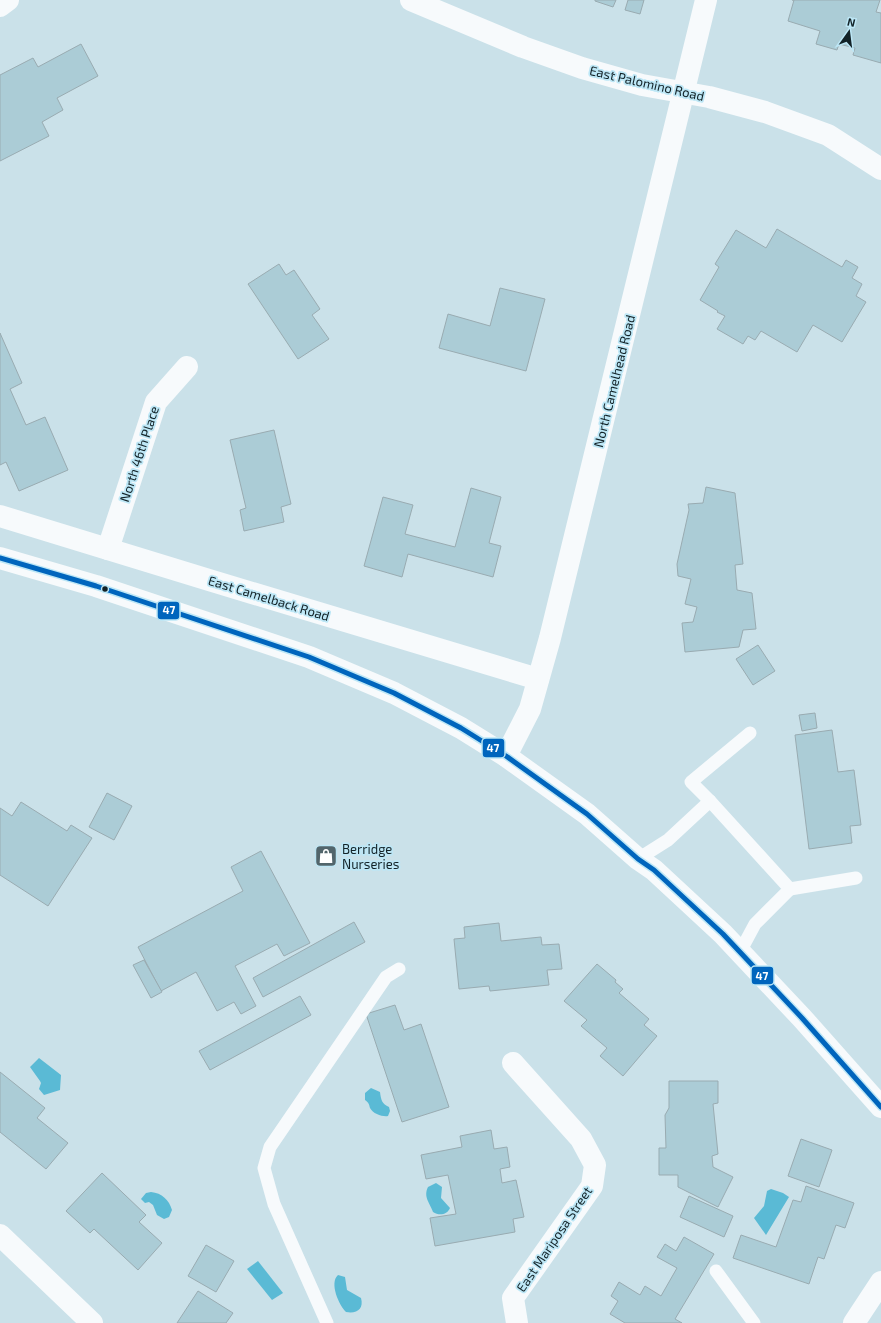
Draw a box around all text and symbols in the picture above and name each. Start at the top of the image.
north arrow [829,12,869,52]
text: N [846,15,857,29]
street label: East Palomino Road [588,62,706,104]
street label: North Camelhead Road [590,313,638,449]
street label: North 46th Place [116,404,162,504]
street label: East Camelback Road [206,572,332,624]
unlabelled marker [100,584,110,594]
line badge: 47 [157,601,180,620]
text: 47 [163,603,176,616]
line badge: 47 [482,738,505,758]
text: 47 [487,741,500,754]
place label: Berridge Nurseries [342,841,399,872]
shop icon: Berridge Nurseries [313,843,339,869]
line badge: 47 [751,966,774,985]
text: 47 [756,969,769,982]
street label: East Mariposa Street [513,1183,595,1295]

